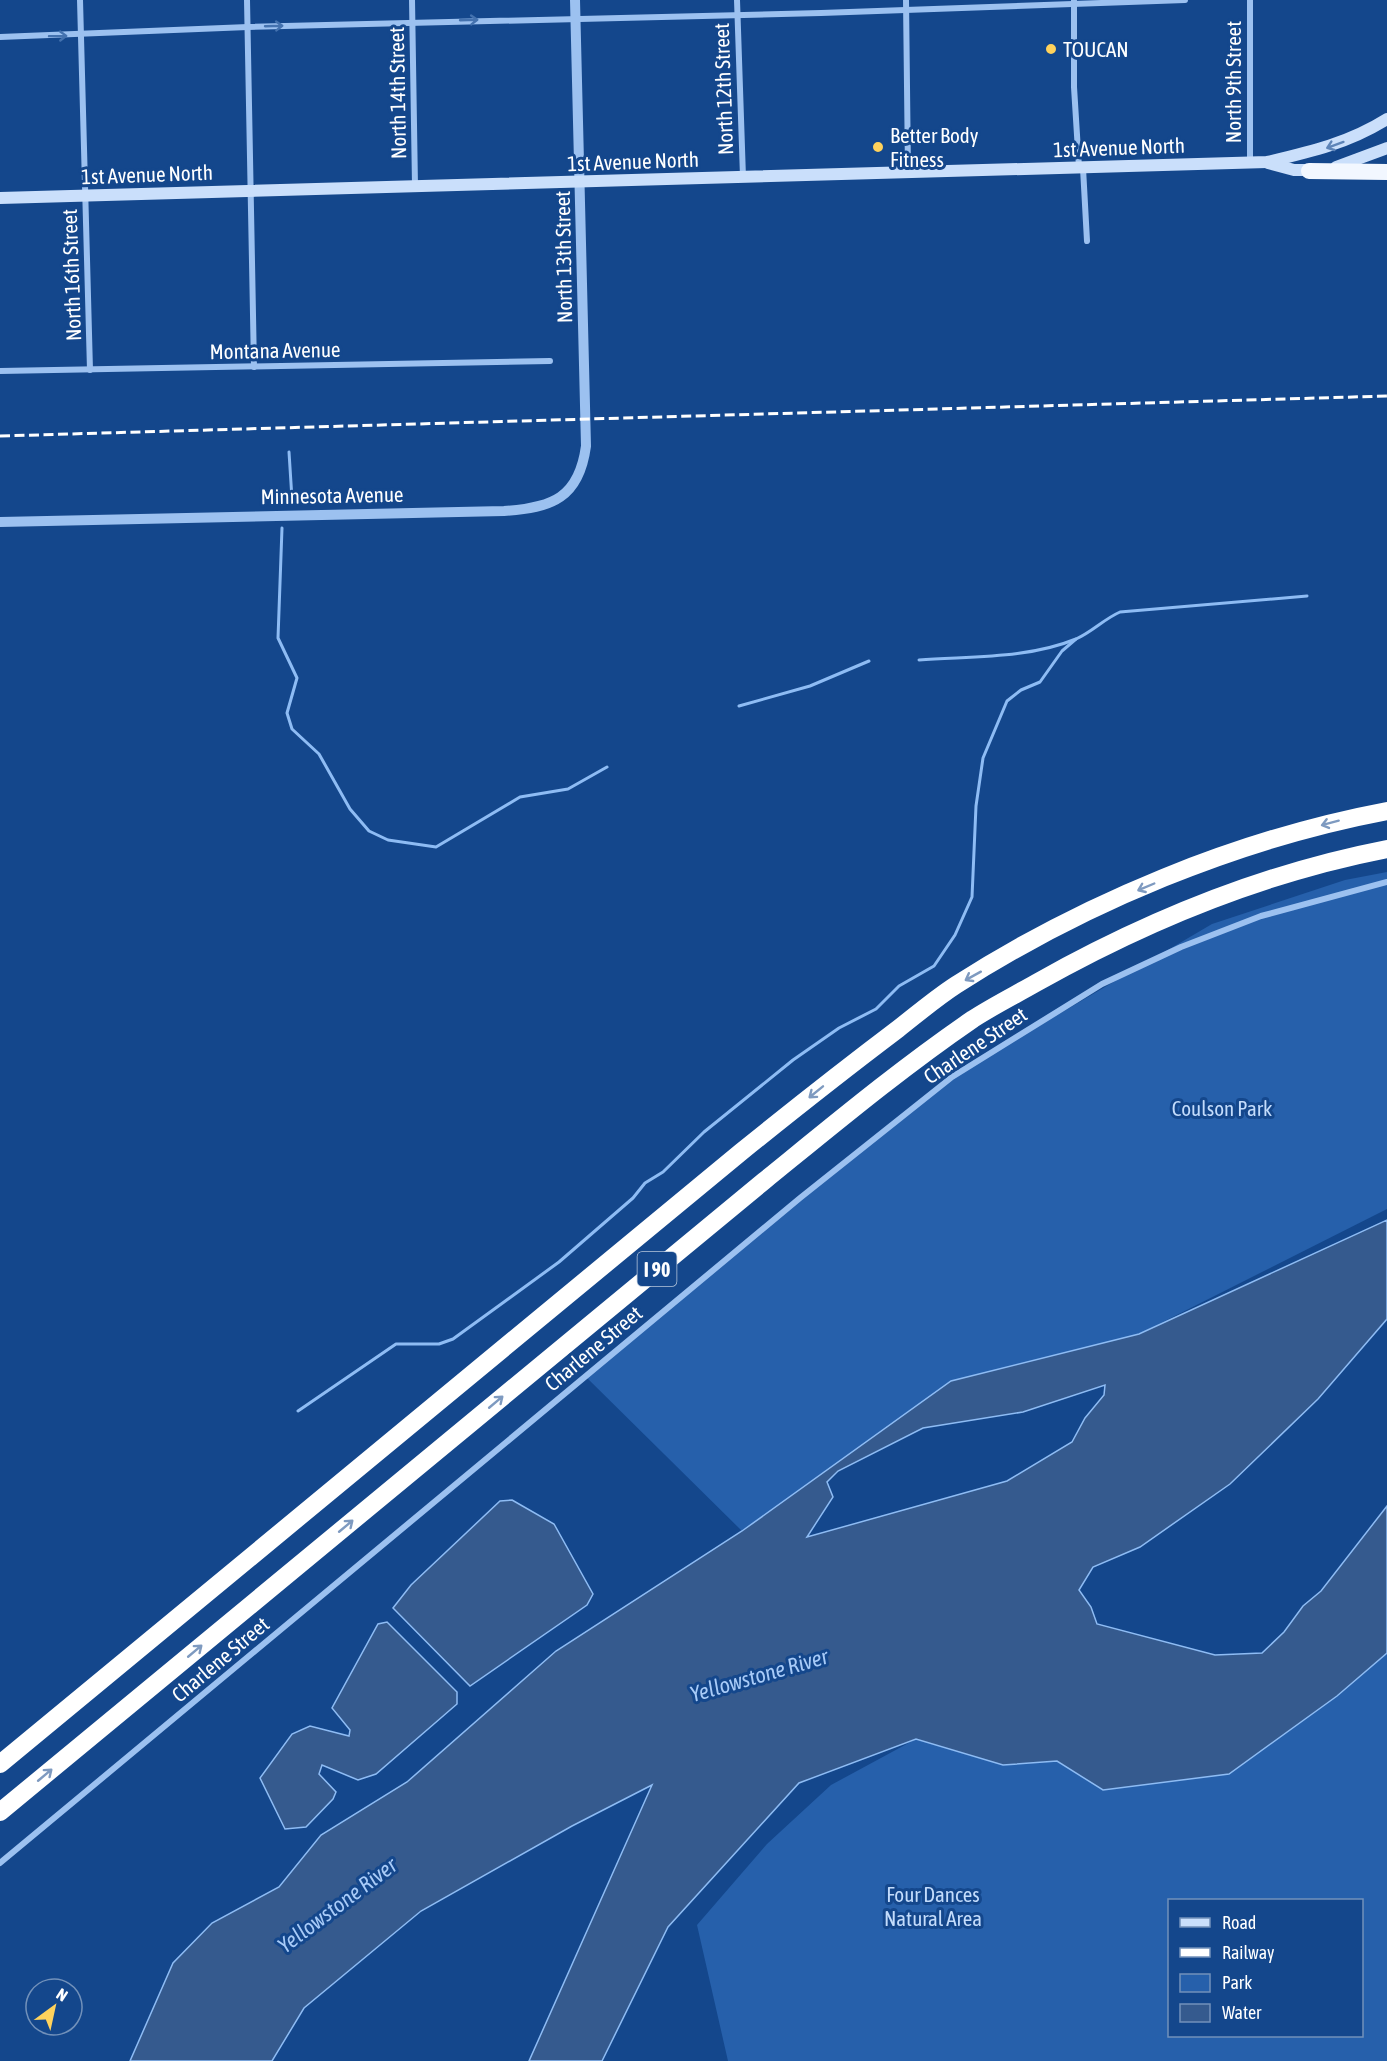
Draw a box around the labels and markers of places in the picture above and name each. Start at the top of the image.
place label: TOUCAN [1063,37,1129,61]
marker: TOUCAN [1044,42,1058,56]
place label: Better Body Fitness [890,123,979,171]
marker: Better Body Fitness [871,140,885,154]

